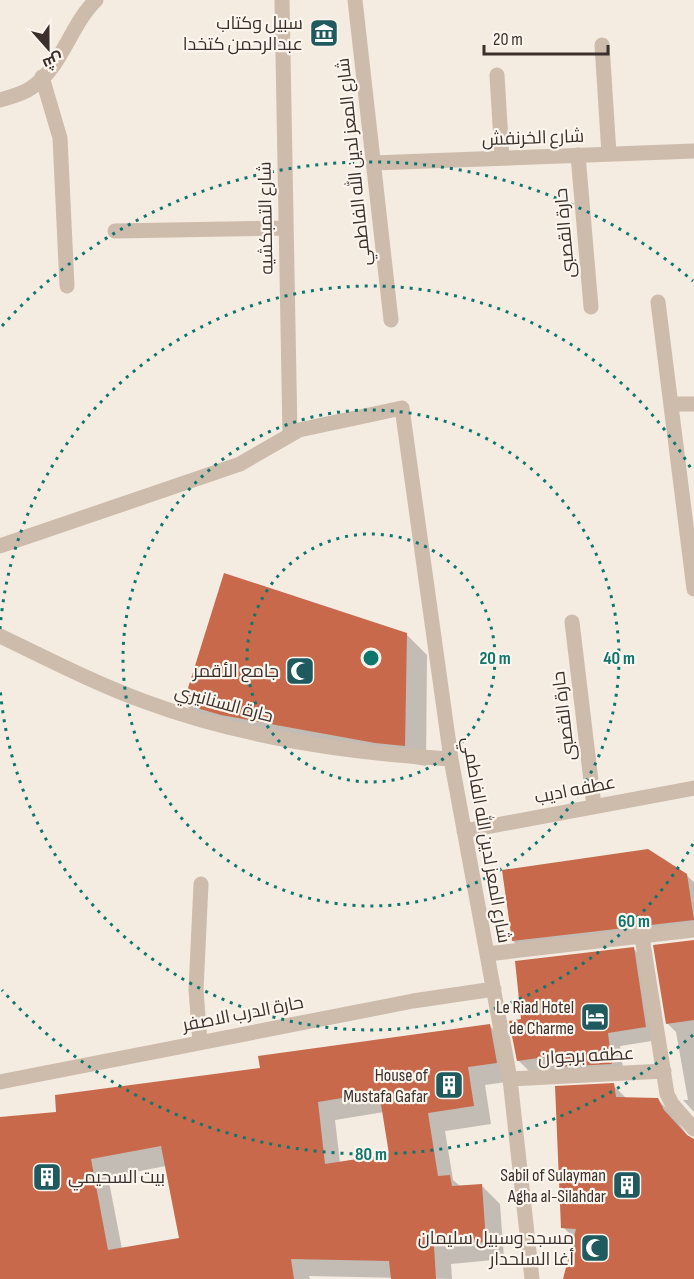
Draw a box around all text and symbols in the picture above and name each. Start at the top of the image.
place label: سبيل وكتاب عبدالرحمن كتخدا [183,13,303,55]
museum icon: سبيل وكتاب عبدالرحمن كتخدا [308,17,340,49]
north arrow [18,18,78,78]
scale bar [484,18,608,56]
text: 20 m [493,29,523,50]
text: ش [40,48,66,73]
street label: شارع المعز لدين الله الفاطمي [331,57,378,267]
street label: شارع الخرنفش [481,126,585,151]
street label: شارع التمبكشيه [255,161,278,275]
street label: حارة القصبى [551,187,579,279]
centre of rings [361,648,381,668]
text: 20 m [479,648,511,669]
text: 40 m [603,648,635,669]
mosque icon: جامع الأقمر [284,655,316,687]
place label: جامع الأقمر [192,661,279,683]
street label: حارة القصبى [548,670,580,762]
street label: حارة السنانيري [172,681,275,730]
street label: شارع المعز لدين الله الفاطمي [455,735,516,945]
street label: عطفه اديب [533,772,617,808]
text: 60 m [618,911,650,932]
street label: حارة الدرب الاصفر [180,992,305,1036]
place label: Le Riad Hotel de Charme [496,997,574,1039]
hotel icon: Le Riad Hotel de Charme [579,1001,611,1033]
street label: عطفه برجوان [537,1043,635,1069]
place label: House of Mustafa Gafar [343,1065,429,1107]
building icon: House of Mustafa Gafar [433,1069,465,1101]
text: 80 m [355,1144,387,1165]
building icon: بيت السحيمي [31,1161,63,1193]
place label: Sabil of Sulayman Agha al-Silahdar [500,1165,606,1207]
place label: بيت السحيمي [68,1167,165,1191]
building icon: Sabil of Sulayman Agha al-Silahdar [611,1169,643,1201]
place label: مسجد وسبيل سليمان أغا السلحدار [418,1228,574,1270]
mosque icon: مسجد وسبيل سليمان أغا السلحدار [579,1232,611,1264]

